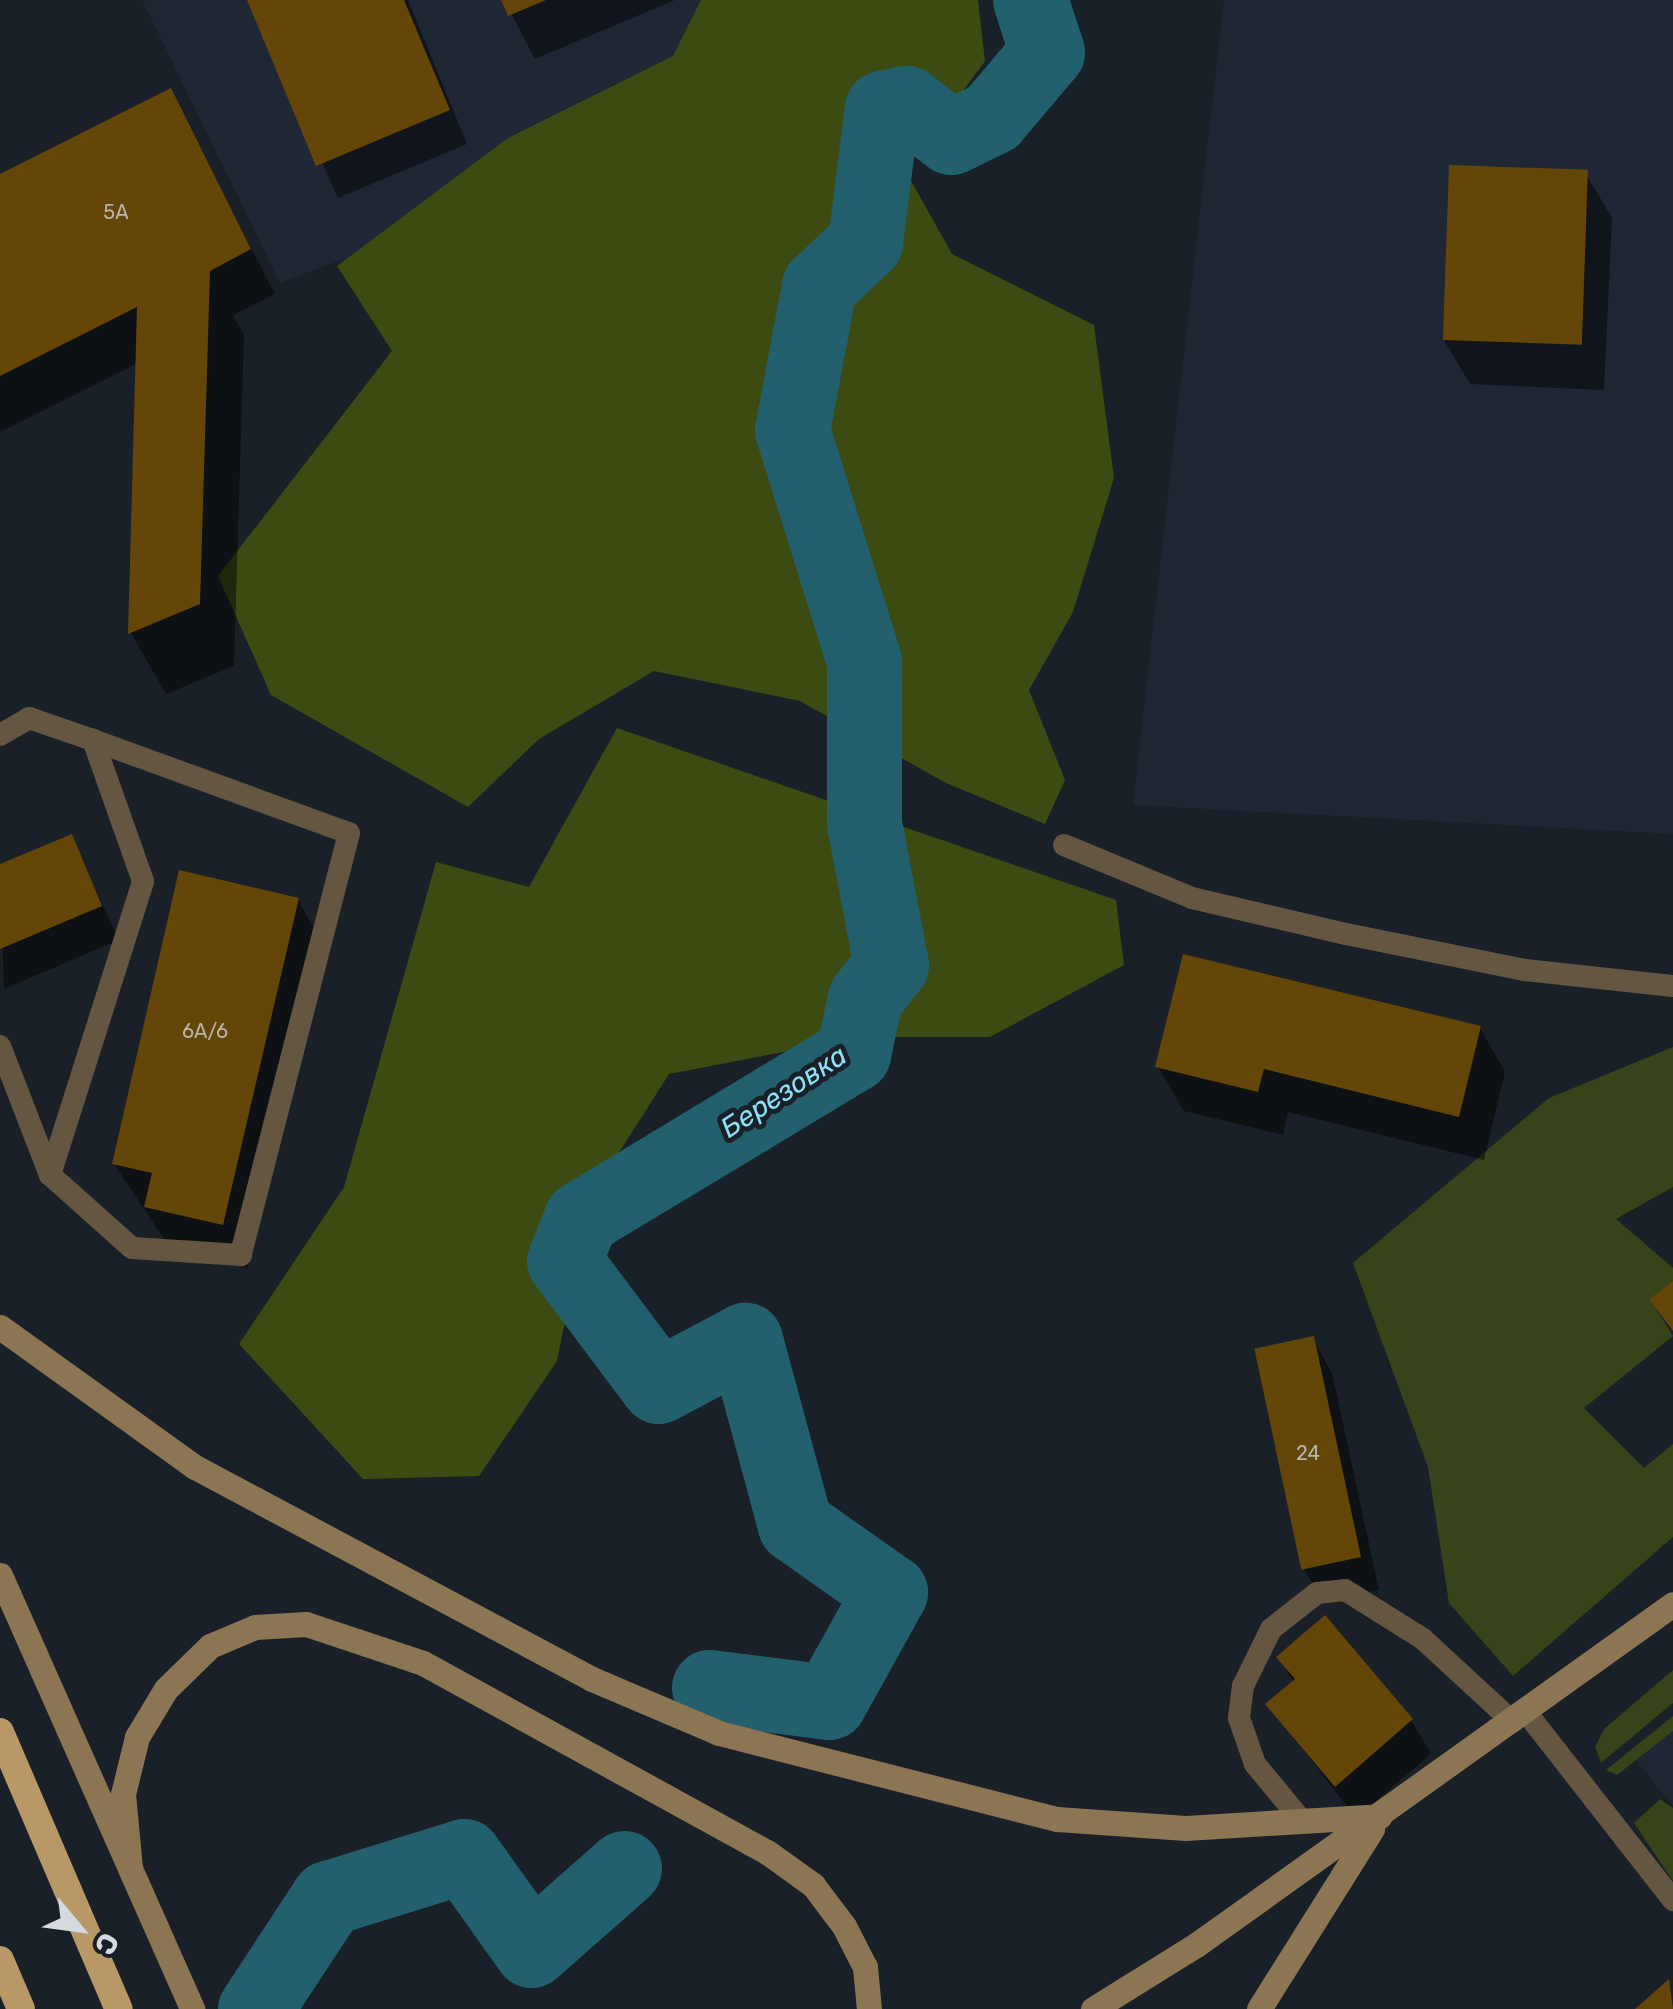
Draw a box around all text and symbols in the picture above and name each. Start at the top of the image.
house number: 5А [103,200,129,224]
house number: 6А/6 [182,1019,228,1043]
water label: Березовка [715,1039,853,1145]
house number: 24 [1296,1441,1320,1465]
north arrow [30,1879,130,1979]
text: С [87,1927,126,1960]

